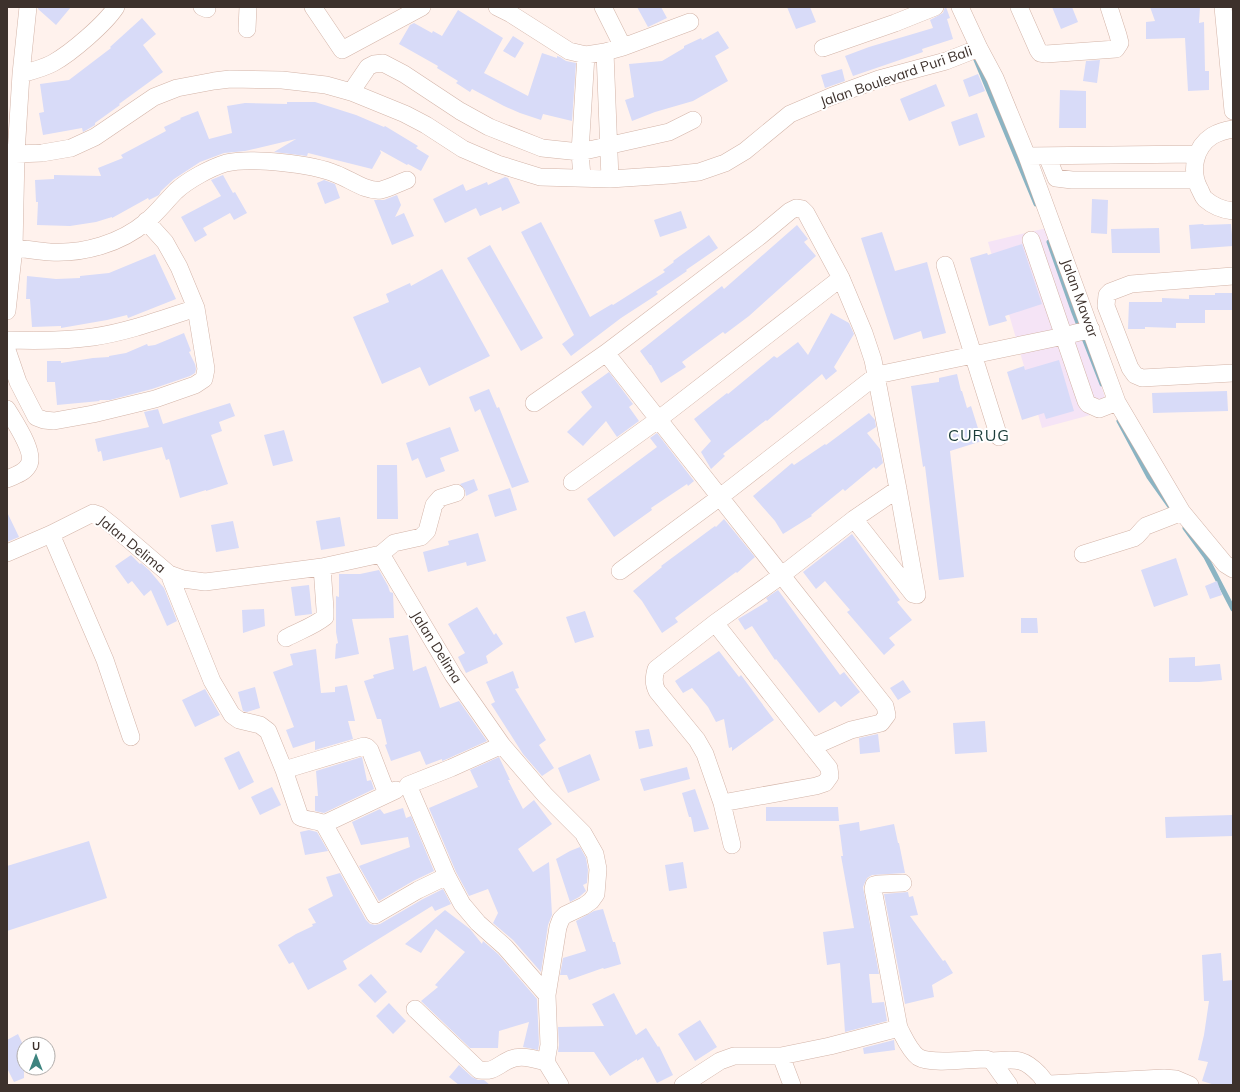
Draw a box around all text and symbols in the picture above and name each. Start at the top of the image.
street label: Jalan Boulevard Puri Bali [818,42,974,110]
street label: Jalan Mawar [1057,256,1103,341]
district label: CURUG [948,425,1010,445]
street label: Jalan Delima [94,511,170,577]
street label: Jalan Delima [408,607,466,687]
north arrow [16,1036,56,1076]
text: U [32,1039,40,1053]

